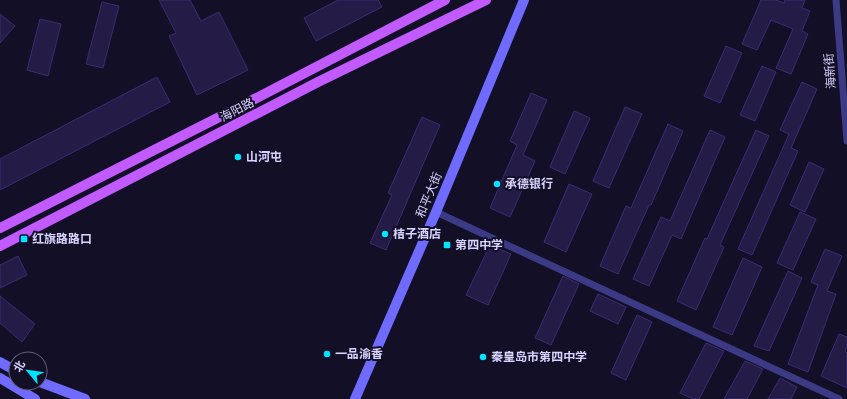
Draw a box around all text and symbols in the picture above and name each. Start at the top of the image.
street label: 海新街 [821,52,839,90]
street label: 海阳路 [218,96,256,124]
place label: 山河屯 [246,150,282,164]
marker: 山河屯 [233,152,243,162]
street label: 和平大街 [413,170,445,220]
place label: 承德银行 [505,177,553,191]
marker: 承德银行 [492,179,502,189]
place label: 桔子酒店 [393,227,441,241]
marker: 桔子酒店 [380,229,390,239]
place label: 红旗路路口 [32,232,92,246]
marker: 红旗路路口 [19,234,29,244]
place label: 第四中学 [455,238,503,252]
marker: 第四中学 [442,240,452,250]
place label: 一品渝香 [335,347,383,361]
marker: 一品渝香 [322,349,332,359]
place label: 秦皇岛市第四中学 [491,350,587,364]
north arrow [8,351,48,391]
marker: 秦皇岛市第四中学 [478,352,488,362]
text: 北 [11,358,28,374]

